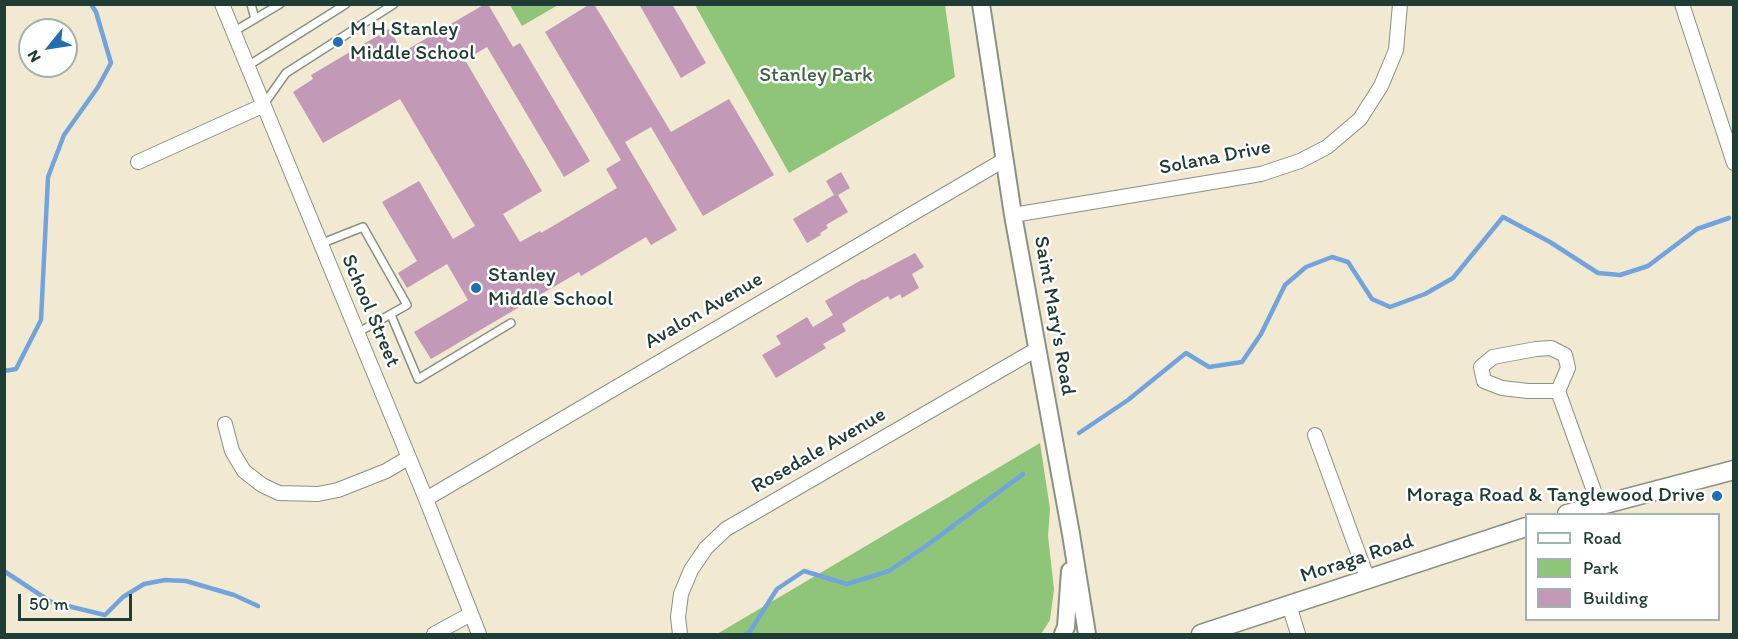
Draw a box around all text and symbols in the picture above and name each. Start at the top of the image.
place label: M H Stanley Middle School [350,17,475,67]
north arrow [18,18,78,78]
marker: M H Stanley Middle School [331,35,345,49]
text: N [23,47,45,66]
park label: Stanley Park [759,63,873,89]
street label: Solana Drive [1157,135,1273,181]
street label: Saint Mary's Road [1028,234,1080,398]
street label: School Street [335,251,405,371]
place label: Stanley Middle School [488,263,613,313]
street label: Avalon Avenue [640,267,768,355]
marker: Stanley Middle School [469,281,483,295]
street label: Rosedale Avenue [747,402,891,500]
place label: Moraga Road & Tanglewood Drive [1406,483,1705,509]
marker: Moraga Road & Tanglewood Drive [1710,489,1724,503]
legend [1525,513,1720,621]
text: Road [1583,527,1622,549]
street label: Moraga Road [1297,529,1417,589]
text: Park [1583,557,1618,579]
scale bar [21,582,135,620]
text: Building [1583,587,1648,609]
text: 50 m [29,593,69,615]

